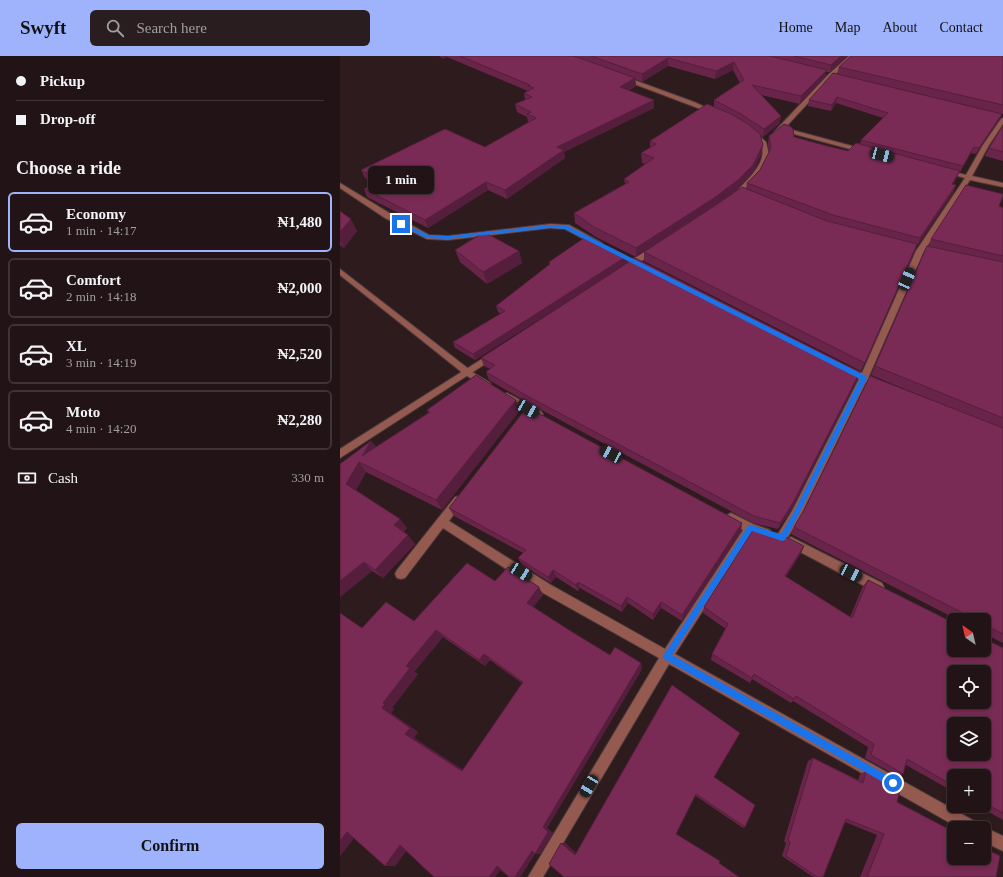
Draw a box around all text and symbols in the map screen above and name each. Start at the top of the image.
search box [90,10,370,46]
text: Swyft [20,17,66,38]
icon: search [104,17,126,39]
text: Search here [136,20,207,36]
text: Home [779,20,813,35]
text: Map [835,20,860,35]
text: About [882,20,917,35]
text: Contact [939,20,983,35]
text: Pickup [40,73,85,89]
text: Drop-off [40,111,96,127]
car [869,146,895,164]
text: Choose a ride [16,158,121,178]
callout: 1 min [368,166,434,194]
text: 1 min [385,172,417,187]
icon: car [18,204,54,240]
text: Economy [66,206,126,222]
text: ₦1,480 [277,214,322,230]
route end [392,215,410,233]
text: 1 min · 14:17 [66,223,136,238]
car [897,266,917,292]
icon: car [18,270,54,306]
text: Comfort [66,272,121,288]
text: ₦2,000 [277,280,322,296]
text: 2 min · 14:18 [66,289,136,304]
icon: car [18,336,54,372]
text: XL [66,338,87,354]
text: ₦2,520 [277,346,322,362]
text: 3 min · 14:19 [66,355,136,370]
car [515,398,541,420]
icon: car [18,402,54,438]
text: Moto [66,404,100,420]
text: ₦2,280 [277,412,322,428]
text: 4 min · 14:20 [66,421,136,436]
car [598,443,624,465]
icon: cash [16,467,38,489]
text: Cash [48,470,78,486]
text: 330 m [291,470,324,485]
car [508,561,534,583]
car [838,562,864,584]
north arrow [947,613,991,657]
map controls [947,613,991,865]
button: locate [947,665,991,709]
button: layers [947,717,991,761]
button: + [947,769,991,813]
car [578,773,600,799]
route start [884,774,902,792]
button: − [947,821,991,865]
button: Confirm [16,823,324,869]

